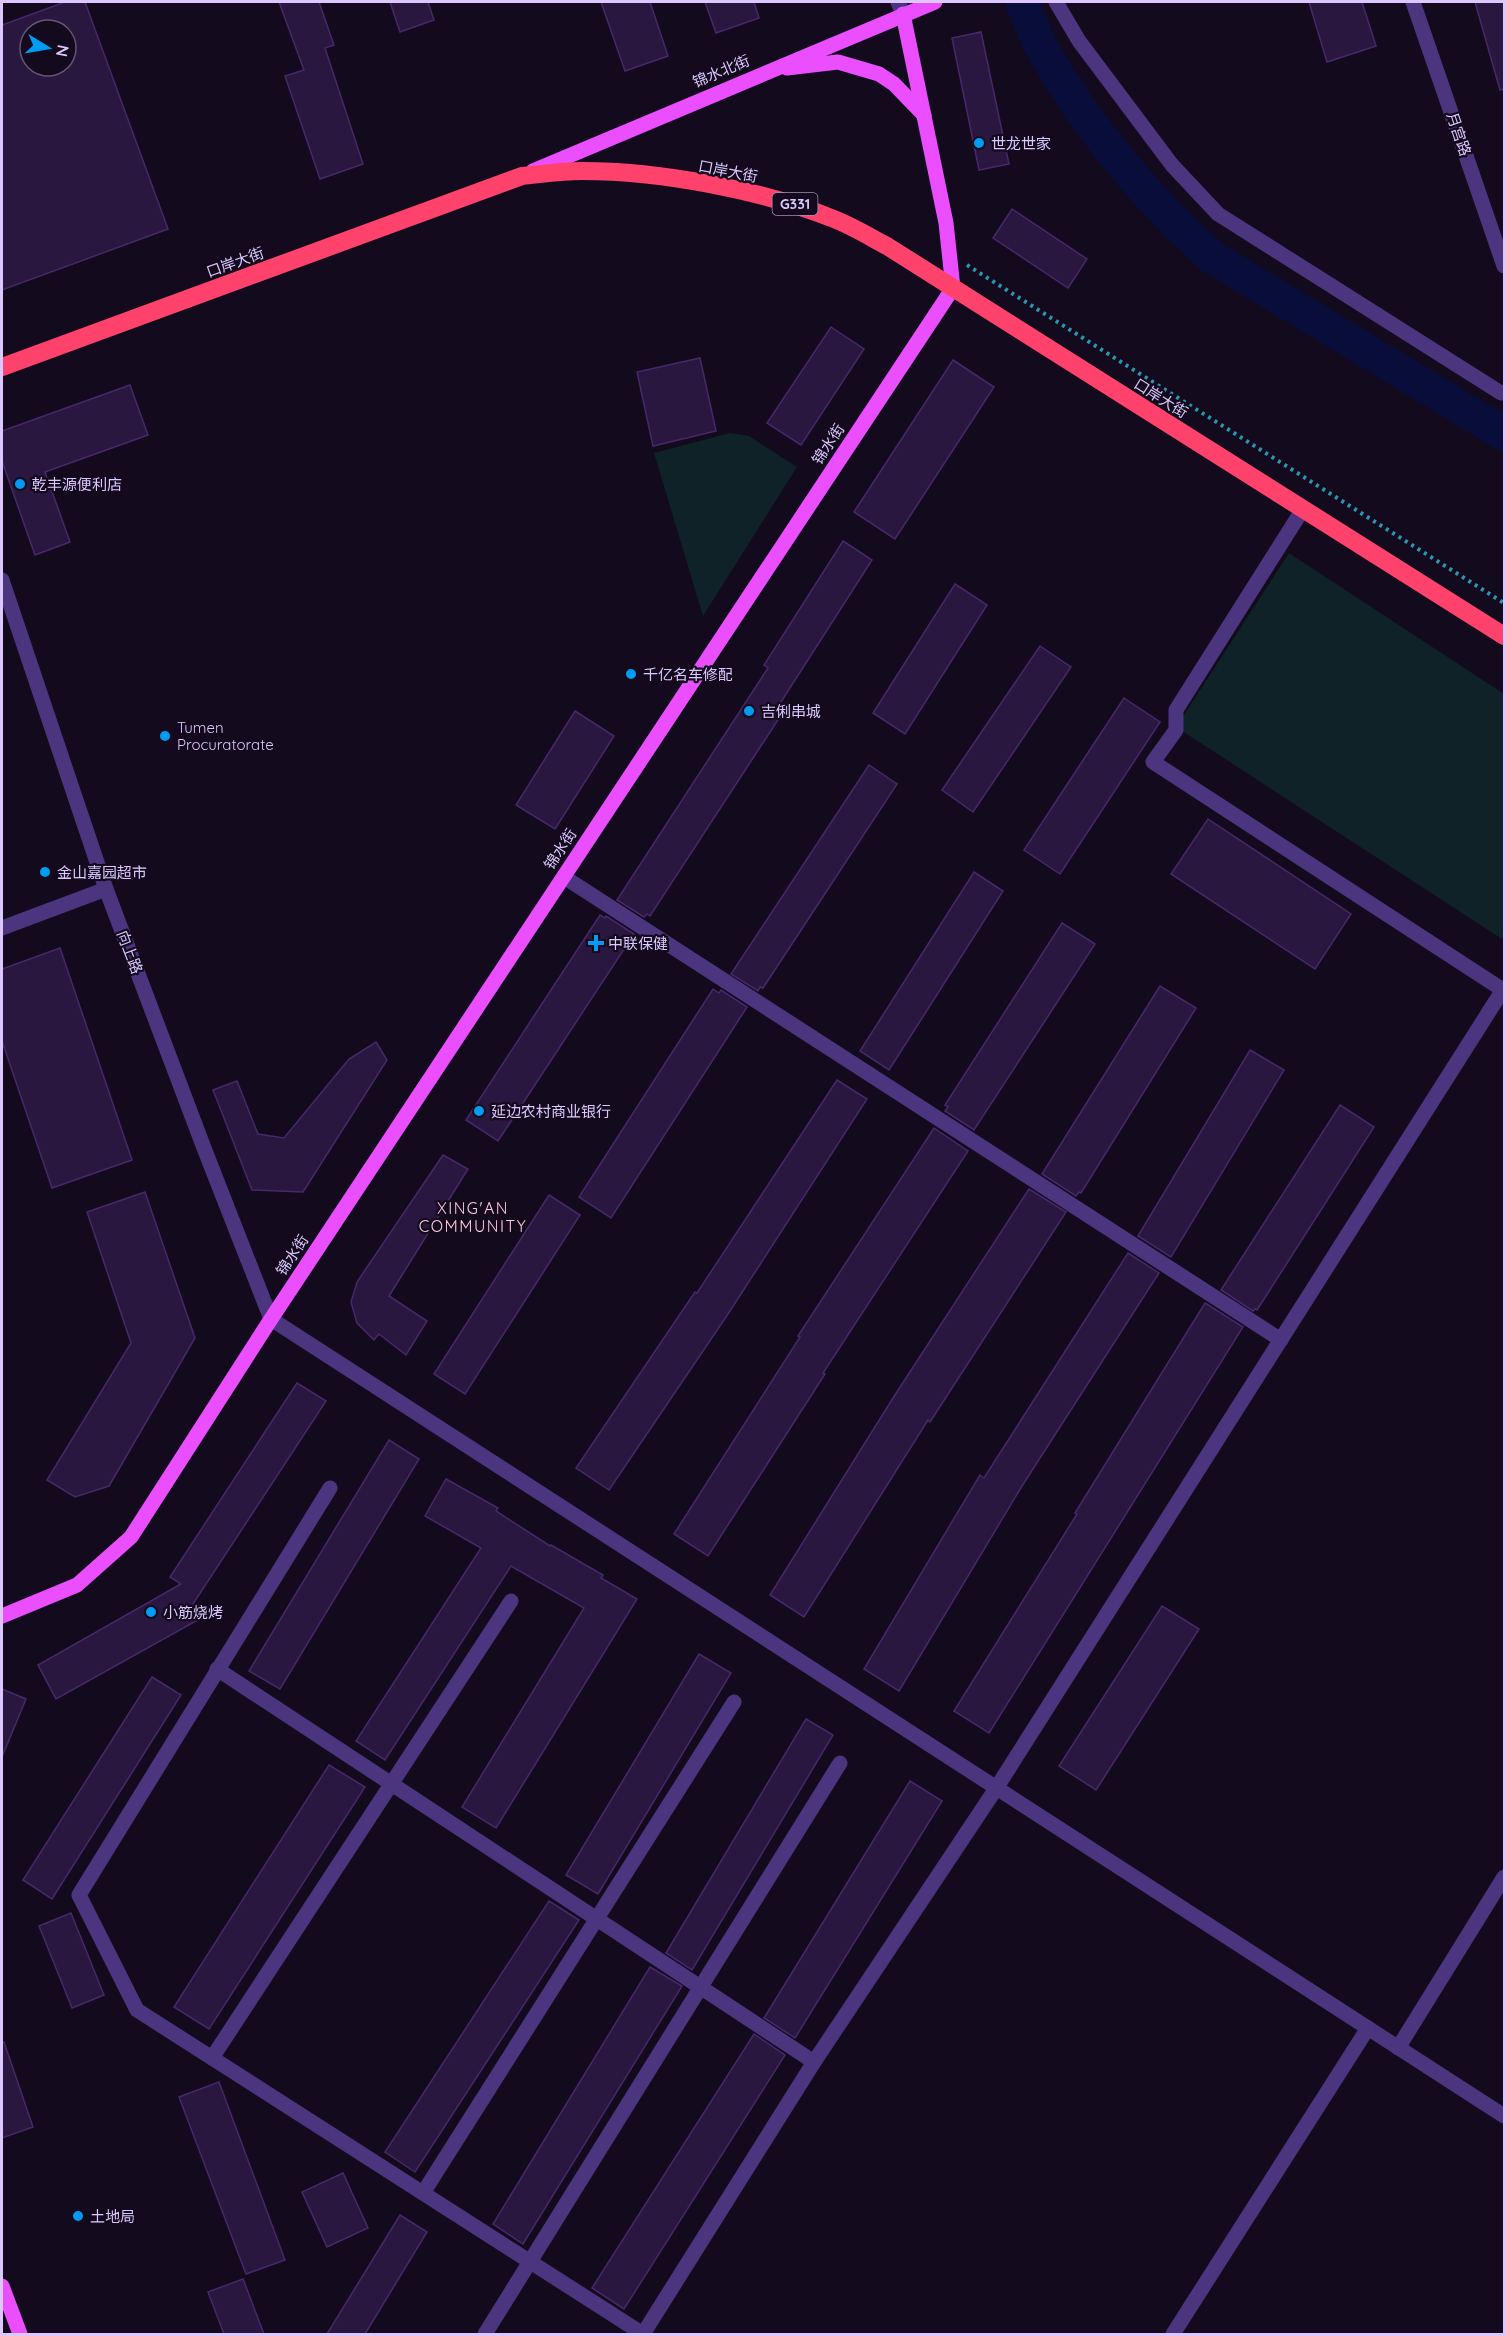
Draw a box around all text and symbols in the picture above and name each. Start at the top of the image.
north arrow [18,18,78,78]
text: N [52,43,74,59]
street label: 锦水北街 [690,51,752,91]
street label: 月宫路 [1443,110,1475,158]
place label: 世龙世家 [991,134,1051,153]
marker: 世龙世家 [972,136,986,150]
street label: 口岸大街 [697,156,759,186]
road number: G331 [772,193,818,215]
street label: 口岸大街 [204,243,266,281]
street label: 口岸大街 [1131,374,1191,422]
street label: 锦水街 [808,420,848,468]
place label: 乾丰源便利店 [32,475,122,494]
marker: 乾丰源便利店 [13,477,27,491]
place label: 千亿名车修配 [643,665,733,684]
marker: 千亿名车修配 [624,667,638,681]
place label: 吉俐串城 [761,702,821,721]
marker: 吉俐串城 [742,704,756,718]
place label: Tumen Procuratorate [177,718,274,754]
marker: Tumen Procuratorate [158,729,172,743]
street label: 锦水街 [540,825,580,873]
place label: 金山嘉园超市 [57,863,147,882]
marker: 金山嘉园超市 [38,865,52,879]
street label: 向上路 [113,928,147,976]
place label: 中联保健 [608,934,668,953]
marker: 中联保健 [589,936,603,950]
place label: 延边农村商业银行 [491,1102,611,1121]
marker: 延边农村商业银行 [472,1104,486,1118]
district label: XING'AN COMMUNITY [419,1198,527,1236]
street label: 锦水街 [272,1231,312,1279]
place label: 小筋烧烤 [163,1603,223,1622]
marker: 小筋烧烤 [144,1605,158,1619]
place label: 土地局 [90,2207,135,2226]
marker: 土地局 [71,2209,85,2223]

